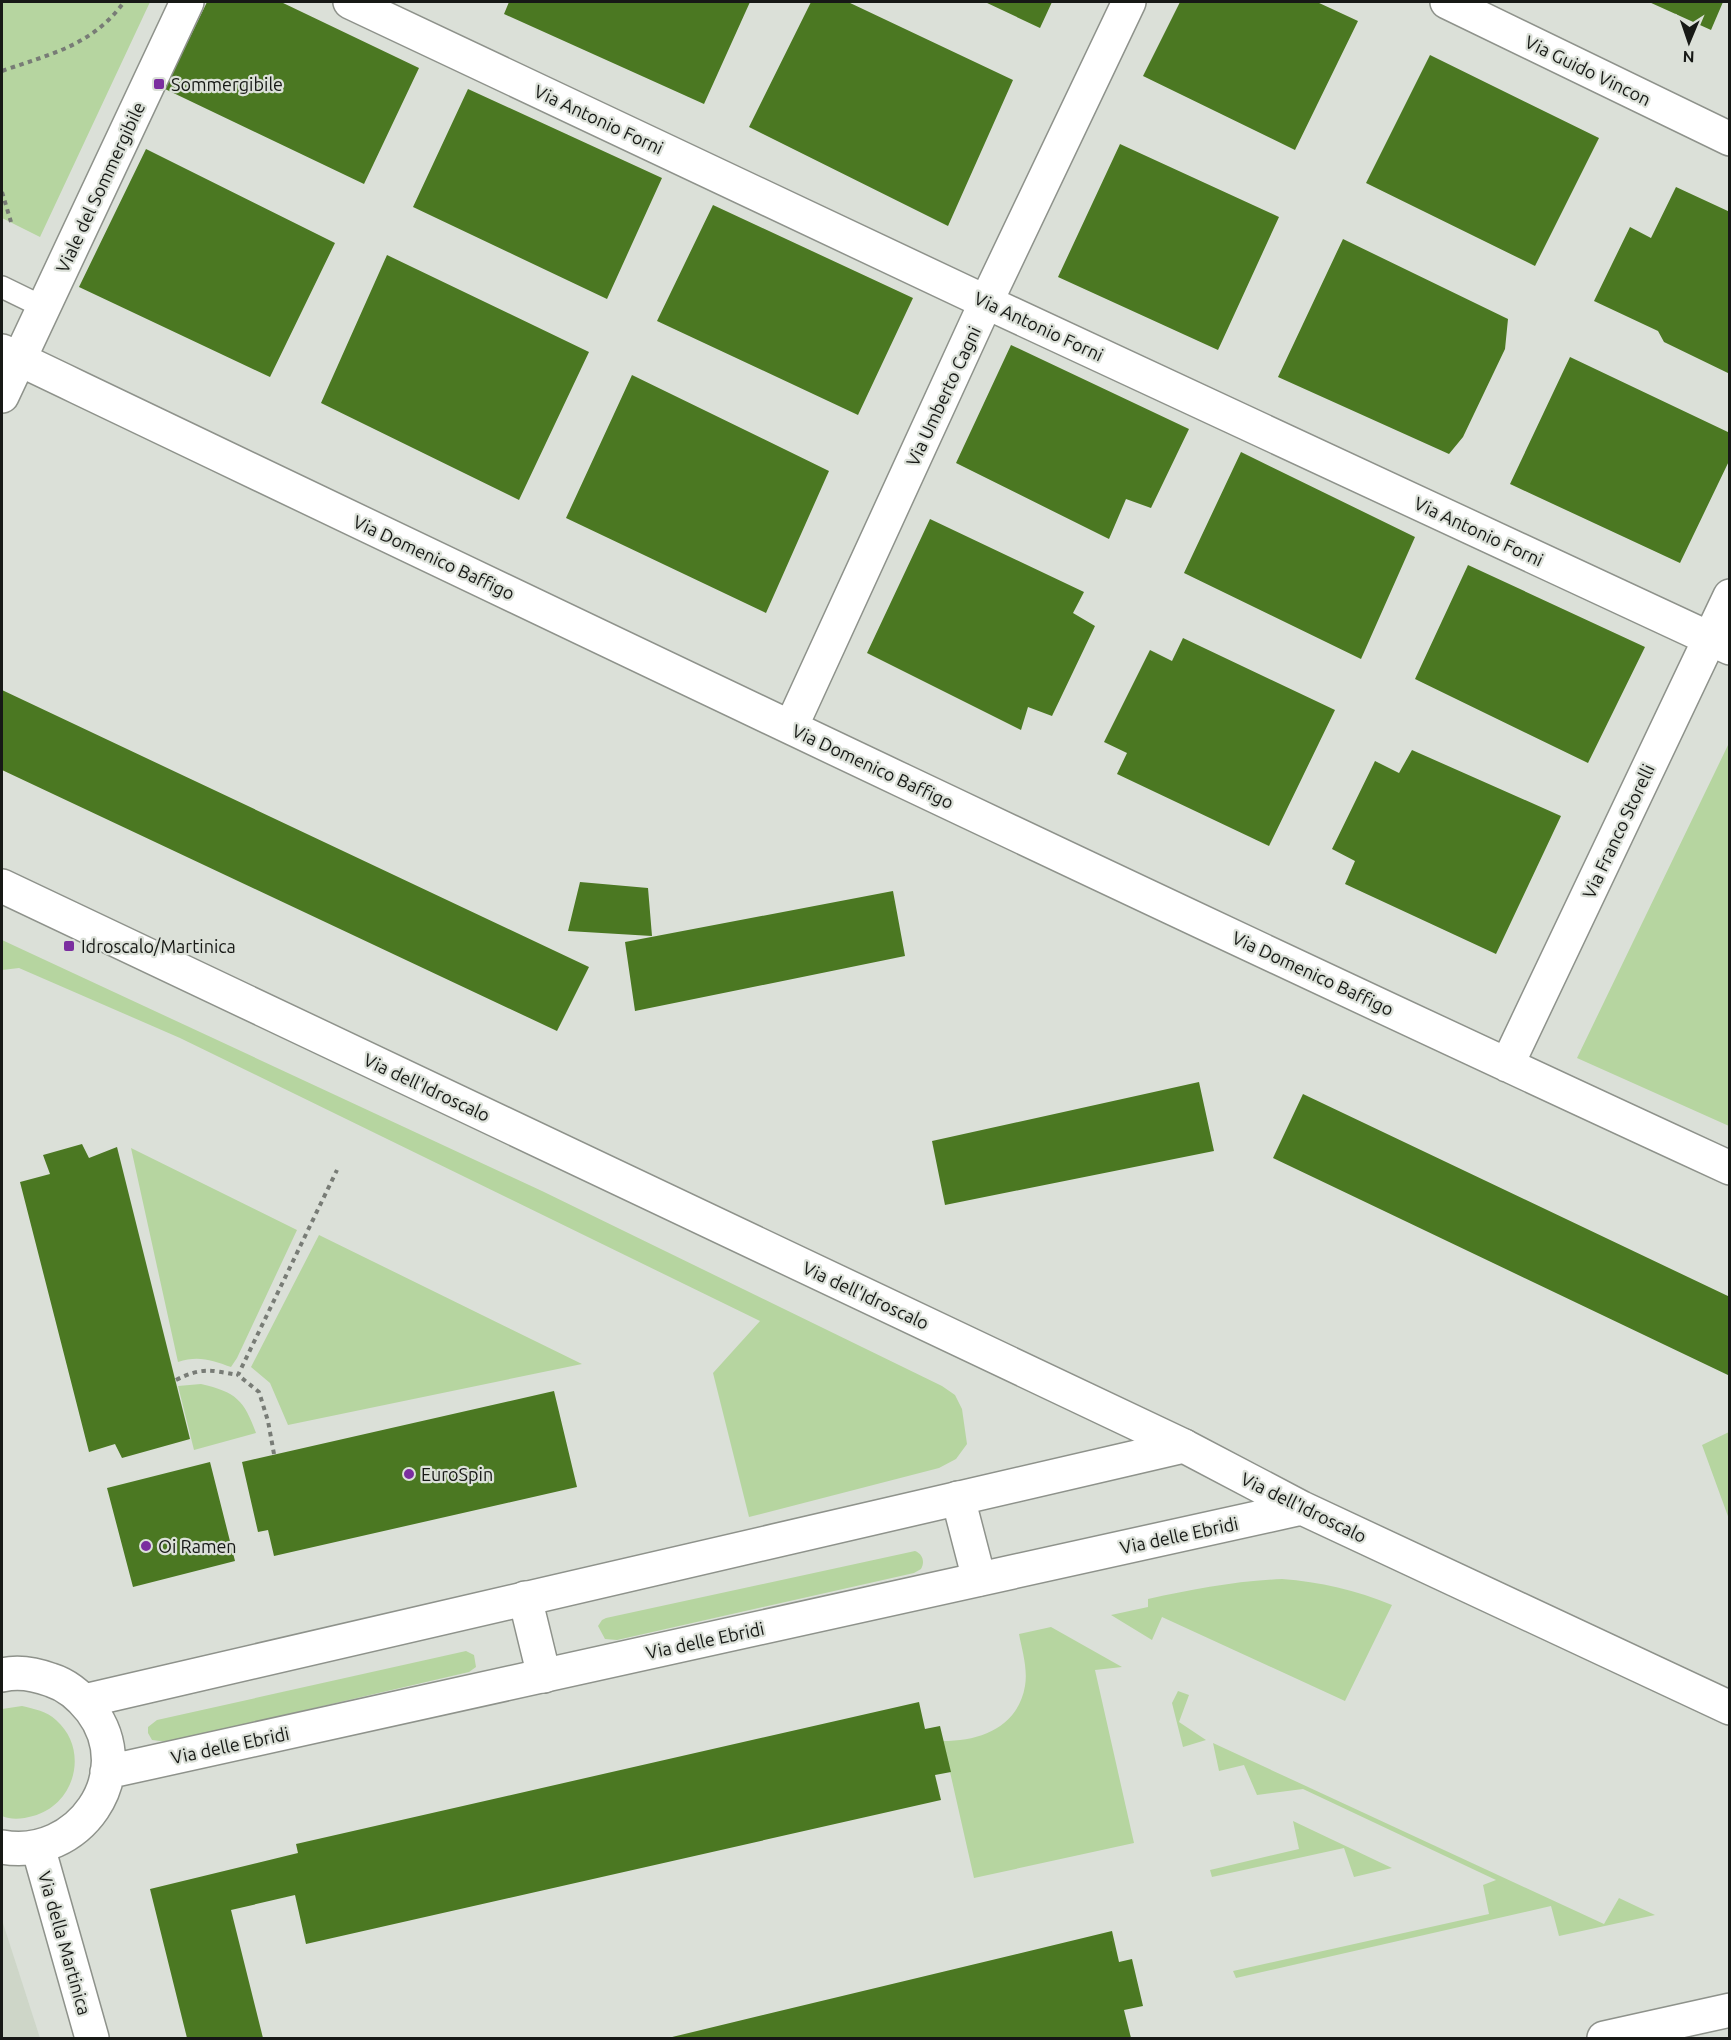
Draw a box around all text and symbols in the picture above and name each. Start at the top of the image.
north arrow [1659,12,1719,72]
street label: Via Guido Vincon [1522,31,1654,109]
text: N [1682,48,1695,66]
place label: Sommergibile [171,74,283,94]
marker: Sommergibile [152,77,166,91]
street label: Via Antonio Forni [531,80,667,158]
street label: Viale del Sommergibile [52,99,148,275]
street label: Via Antonio Forni [971,287,1107,365]
street label: Via Umberto Cagni [902,323,984,469]
street label: Via Antonio Forni [1411,492,1547,570]
street label: Via Domenico Baffigo [350,511,518,603]
street label: Via Domenico Baffigo [789,720,957,812]
street label: Via Franco Storelli [1578,761,1658,901]
street label: Via Domenico Baffigo [1229,927,1397,1019]
place label: Idroscalo/Martinica [81,936,236,956]
marker: Idroscalo/Martinica [62,939,76,953]
street label: Via dell'Idroscalo [361,1049,493,1125]
street label: Via dell'Idroscalo [800,1257,932,1333]
place label: EuroSpin [421,1464,493,1484]
marker: EuroSpin [402,1467,416,1481]
street label: Via dell'Idroscalo [1238,1468,1370,1546]
street label: Via delle Ebridi [1118,1513,1240,1557]
place label: Oi Ramen [158,1536,237,1556]
marker: Oi Ramen [139,1539,153,1553]
street label: Via delle Ebridi [644,1618,766,1662]
street label: Via delle Ebridi [169,1723,291,1767]
street label: Via della Martinica [35,1869,95,2017]

